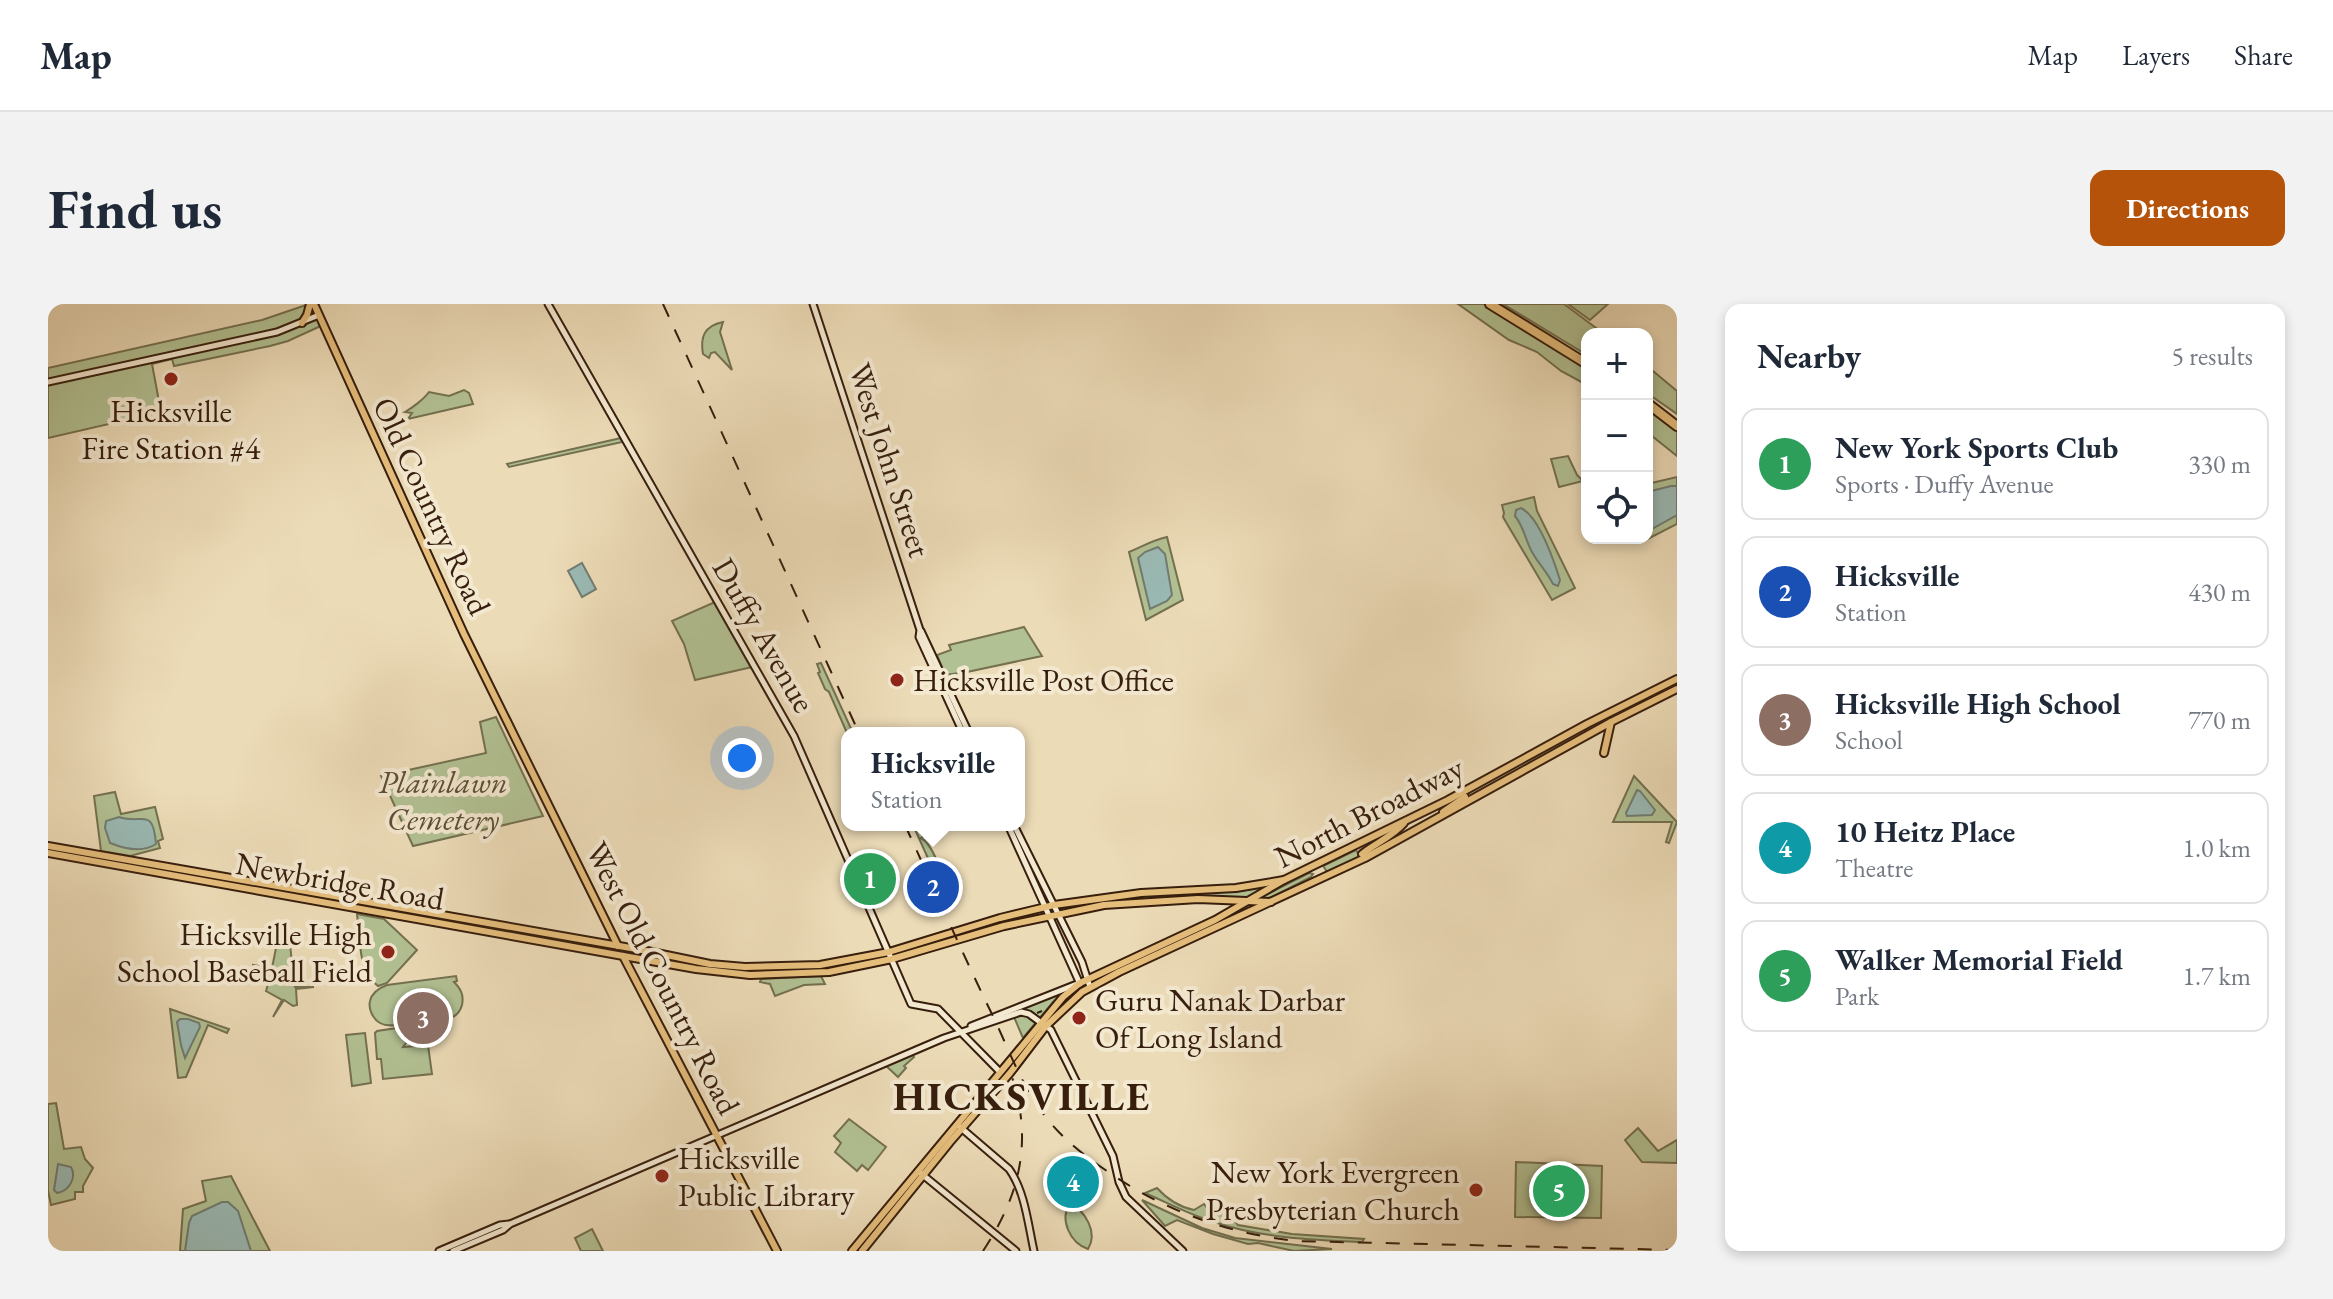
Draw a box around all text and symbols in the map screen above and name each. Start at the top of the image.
text: Map [40,31,112,80]
text: Map [2028,37,2078,73]
text: Layers [2122,37,2190,73]
text: Share [2234,37,2293,73]
button: Directions [2090,170,2285,246]
text: Find us [48,172,222,245]
map controls [1581,328,1653,544]
button: + [1581,328,1653,400]
text: Nearby [1757,334,1861,378]
text: 5 results [2172,339,2253,373]
street label: West John Street [839,358,941,562]
marker: Hicksville Fire Station #4 [162,370,180,388]
place label: Hicksville Fire Station #4 [82,390,261,469]
street label: Old Country Road [363,391,501,622]
button: − [1581,400,1653,472]
text: New York Sports Club [1835,428,2118,467]
text: 1 [1778,447,1792,481]
text: 330 m [2188,447,2251,481]
text: Sports · Duffy Avenue [1835,467,2054,501]
button: locate [1581,472,1653,544]
street label: Duffy Avenue [703,550,825,720]
text: Hicksville [1835,556,1960,595]
text: 2 [1778,575,1792,609]
text: 430 m [2188,575,2251,609]
text: Station [1835,595,1907,629]
place label: Hicksville Post Office [913,659,1174,701]
marker: Hicksville Post Office [888,671,906,689]
text: Hicksville High School [1835,684,2121,723]
text: 3 [1778,703,1792,737]
text: 770 m [2188,703,2251,737]
text: School [1835,723,1903,757]
popup [841,727,1025,831]
your location [722,738,762,778]
text: Hicksville [871,743,995,782]
street label: North Broadway [1268,746,1471,878]
park label: Plainlawn Cemetery [378,761,508,840]
text: Station [871,782,942,816]
text: 10 Heitz Place [1835,812,2015,851]
text: 4 [1778,831,1792,865]
text: 1.0 km [2182,831,2251,865]
street label: West Old Country Road [576,835,750,1122]
street label: Newbridge Road [233,842,448,920]
pin: 1 [844,849,896,909]
text: Theatre [1835,851,1913,885]
pin: 2 [907,857,959,917]
place label: Hicksville High School Baseball Field [117,913,373,992]
text: Walker Memorial Field [1835,940,2123,979]
marker: Hicksville High School Baseball Field [379,943,397,961]
text: 5 [1778,959,1792,993]
text: 1.7 km [2182,959,2251,993]
place label: Guru Nanak Darbar Of Long Island [1095,979,1346,1058]
text: Park [1835,979,1879,1013]
pin: 3 [397,988,449,1048]
marker: Guru Nanak Darbar Of Long Island [1070,1009,1088,1027]
district label: HICKSVILLE [893,1070,1151,1122]
place label: Hicksville Public Library [678,1137,856,1216]
place label: New York Evergreen Presbyterian Church [1206,1151,1460,1230]
pin: 4 [1047,1152,1099,1212]
pin: 5 [1533,1161,1585,1221]
marker: Hicksville Public Library [653,1167,671,1185]
marker: New York Evergreen Presbyterian Church [1467,1181,1485,1199]

